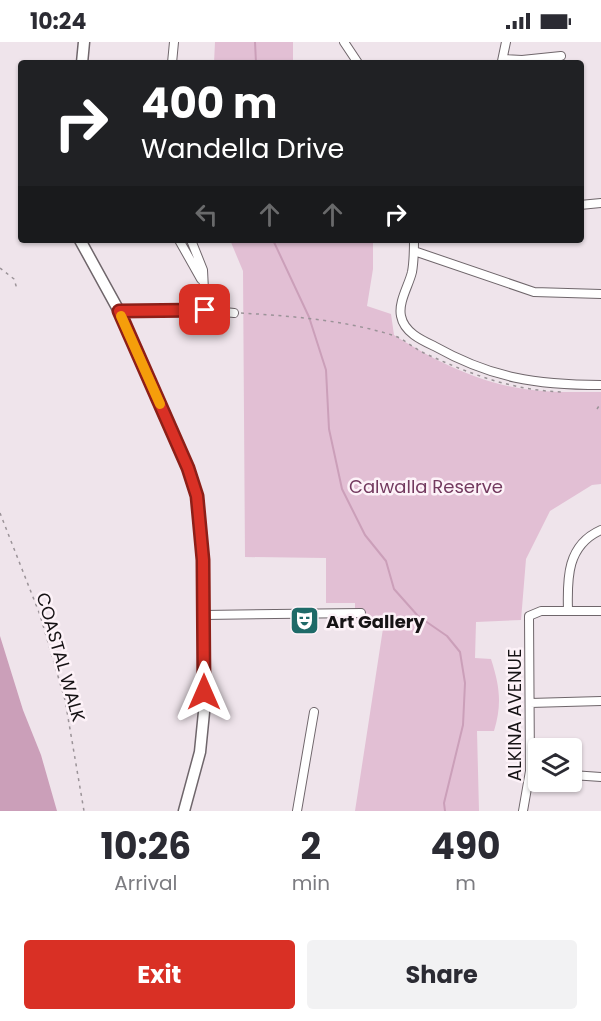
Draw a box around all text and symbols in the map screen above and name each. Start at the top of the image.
text: 10:24 [30,6,86,37]
text: 400 m [141,74,278,133]
icon: right [42,84,120,162]
text: Wandella Drive [141,130,344,167]
icon: left [190,198,223,231]
icon: ahead [253,198,286,231]
icon: ahead [316,198,349,231]
icon: right [379,198,412,231]
pin [179,284,230,335]
icon: arrive [188,293,221,326]
park label: Calwalla Reserve [349,474,503,499]
street label: COASTAL WALK [31,589,91,725]
theatre icon: Art Gallery [289,605,321,637]
place label: Art Gallery [326,609,425,634]
street label: ALKINA AVENUE [502,649,527,781]
position arrow [172,660,236,724]
map controls [528,738,582,792]
button: layers [528,738,582,792]
text: 10:26 [100,821,191,872]
text: 2 [301,821,321,872]
text: 490 [431,821,501,872]
text: Arrival [114,869,177,897]
text: min [292,869,330,897]
text: m [455,869,476,897]
button: Exit [24,940,295,1009]
button: Share [307,940,577,1009]

